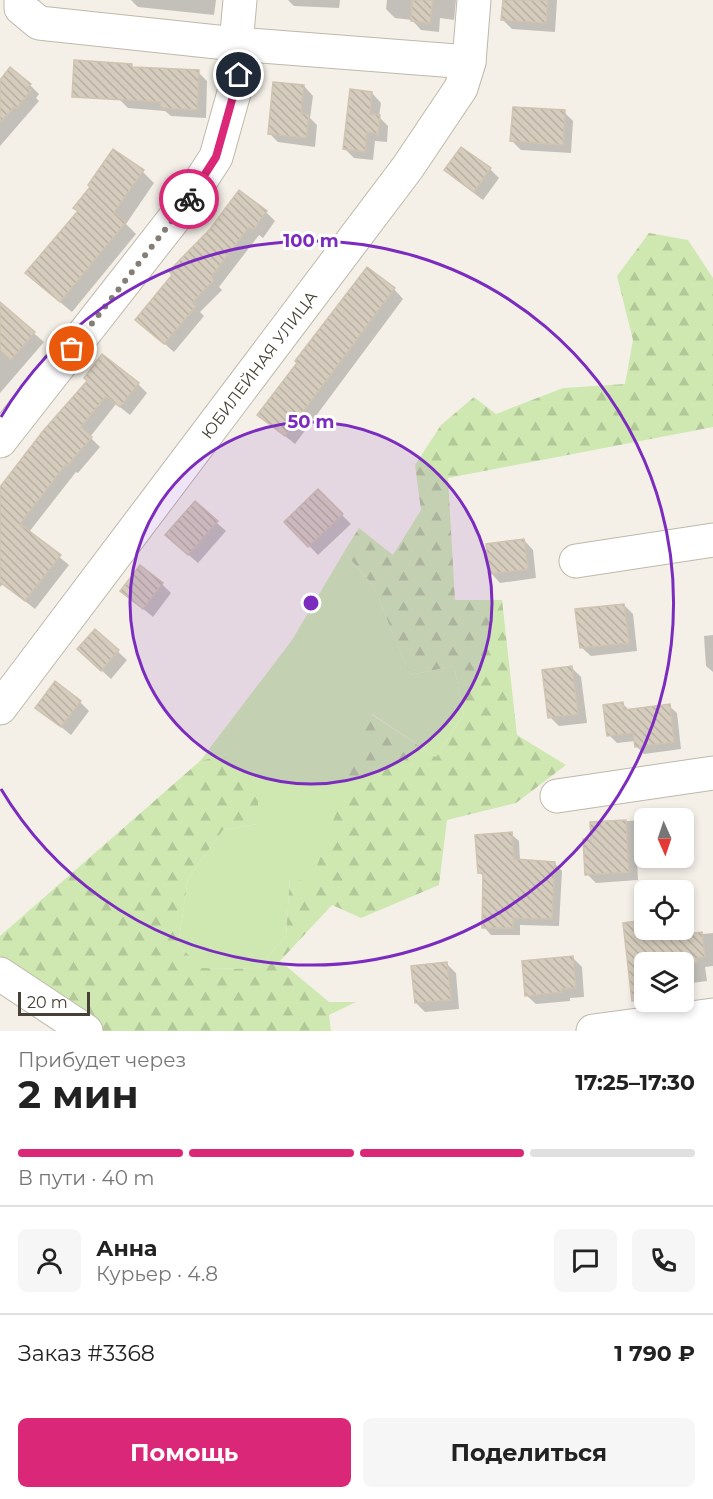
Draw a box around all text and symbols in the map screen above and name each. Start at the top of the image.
pin [213,49,264,100]
icon: home [222,58,255,91]
courier [159,169,219,229]
icon: bike [173,183,206,216]
text: 100 m [283,230,339,252]
street label: ЮБИЛЕЙНАЯ УЛИЦА [197,287,321,442]
pin [46,323,97,374]
icon: bag [55,332,88,365]
text: 50 m [288,411,334,433]
centre of rings [301,593,321,613]
north arrow [634,808,694,868]
map controls [634,808,694,1012]
button: locate [634,880,694,940]
button: layers [634,952,694,1012]
scale bar [18,989,90,1016]
text: 20 m [27,993,68,1012]
text: Прибудет через [18,1048,186,1072]
text: 17:25–17:30 [575,1069,695,1096]
text: 2 мин [18,1070,139,1118]
text: В пути · 40 m [18,1166,155,1190]
button: person [18,1229,81,1292]
button: chat [554,1229,617,1292]
button: phone [632,1229,695,1292]
text: Анна [96,1235,157,1262]
text: Курьер · 4.8 [96,1262,218,1286]
text: Заказ #3368 [18,1340,155,1367]
text: 1 790 ₽ [614,1340,695,1367]
button: Помощь [18,1418,351,1487]
button: Поделиться [363,1418,695,1487]

